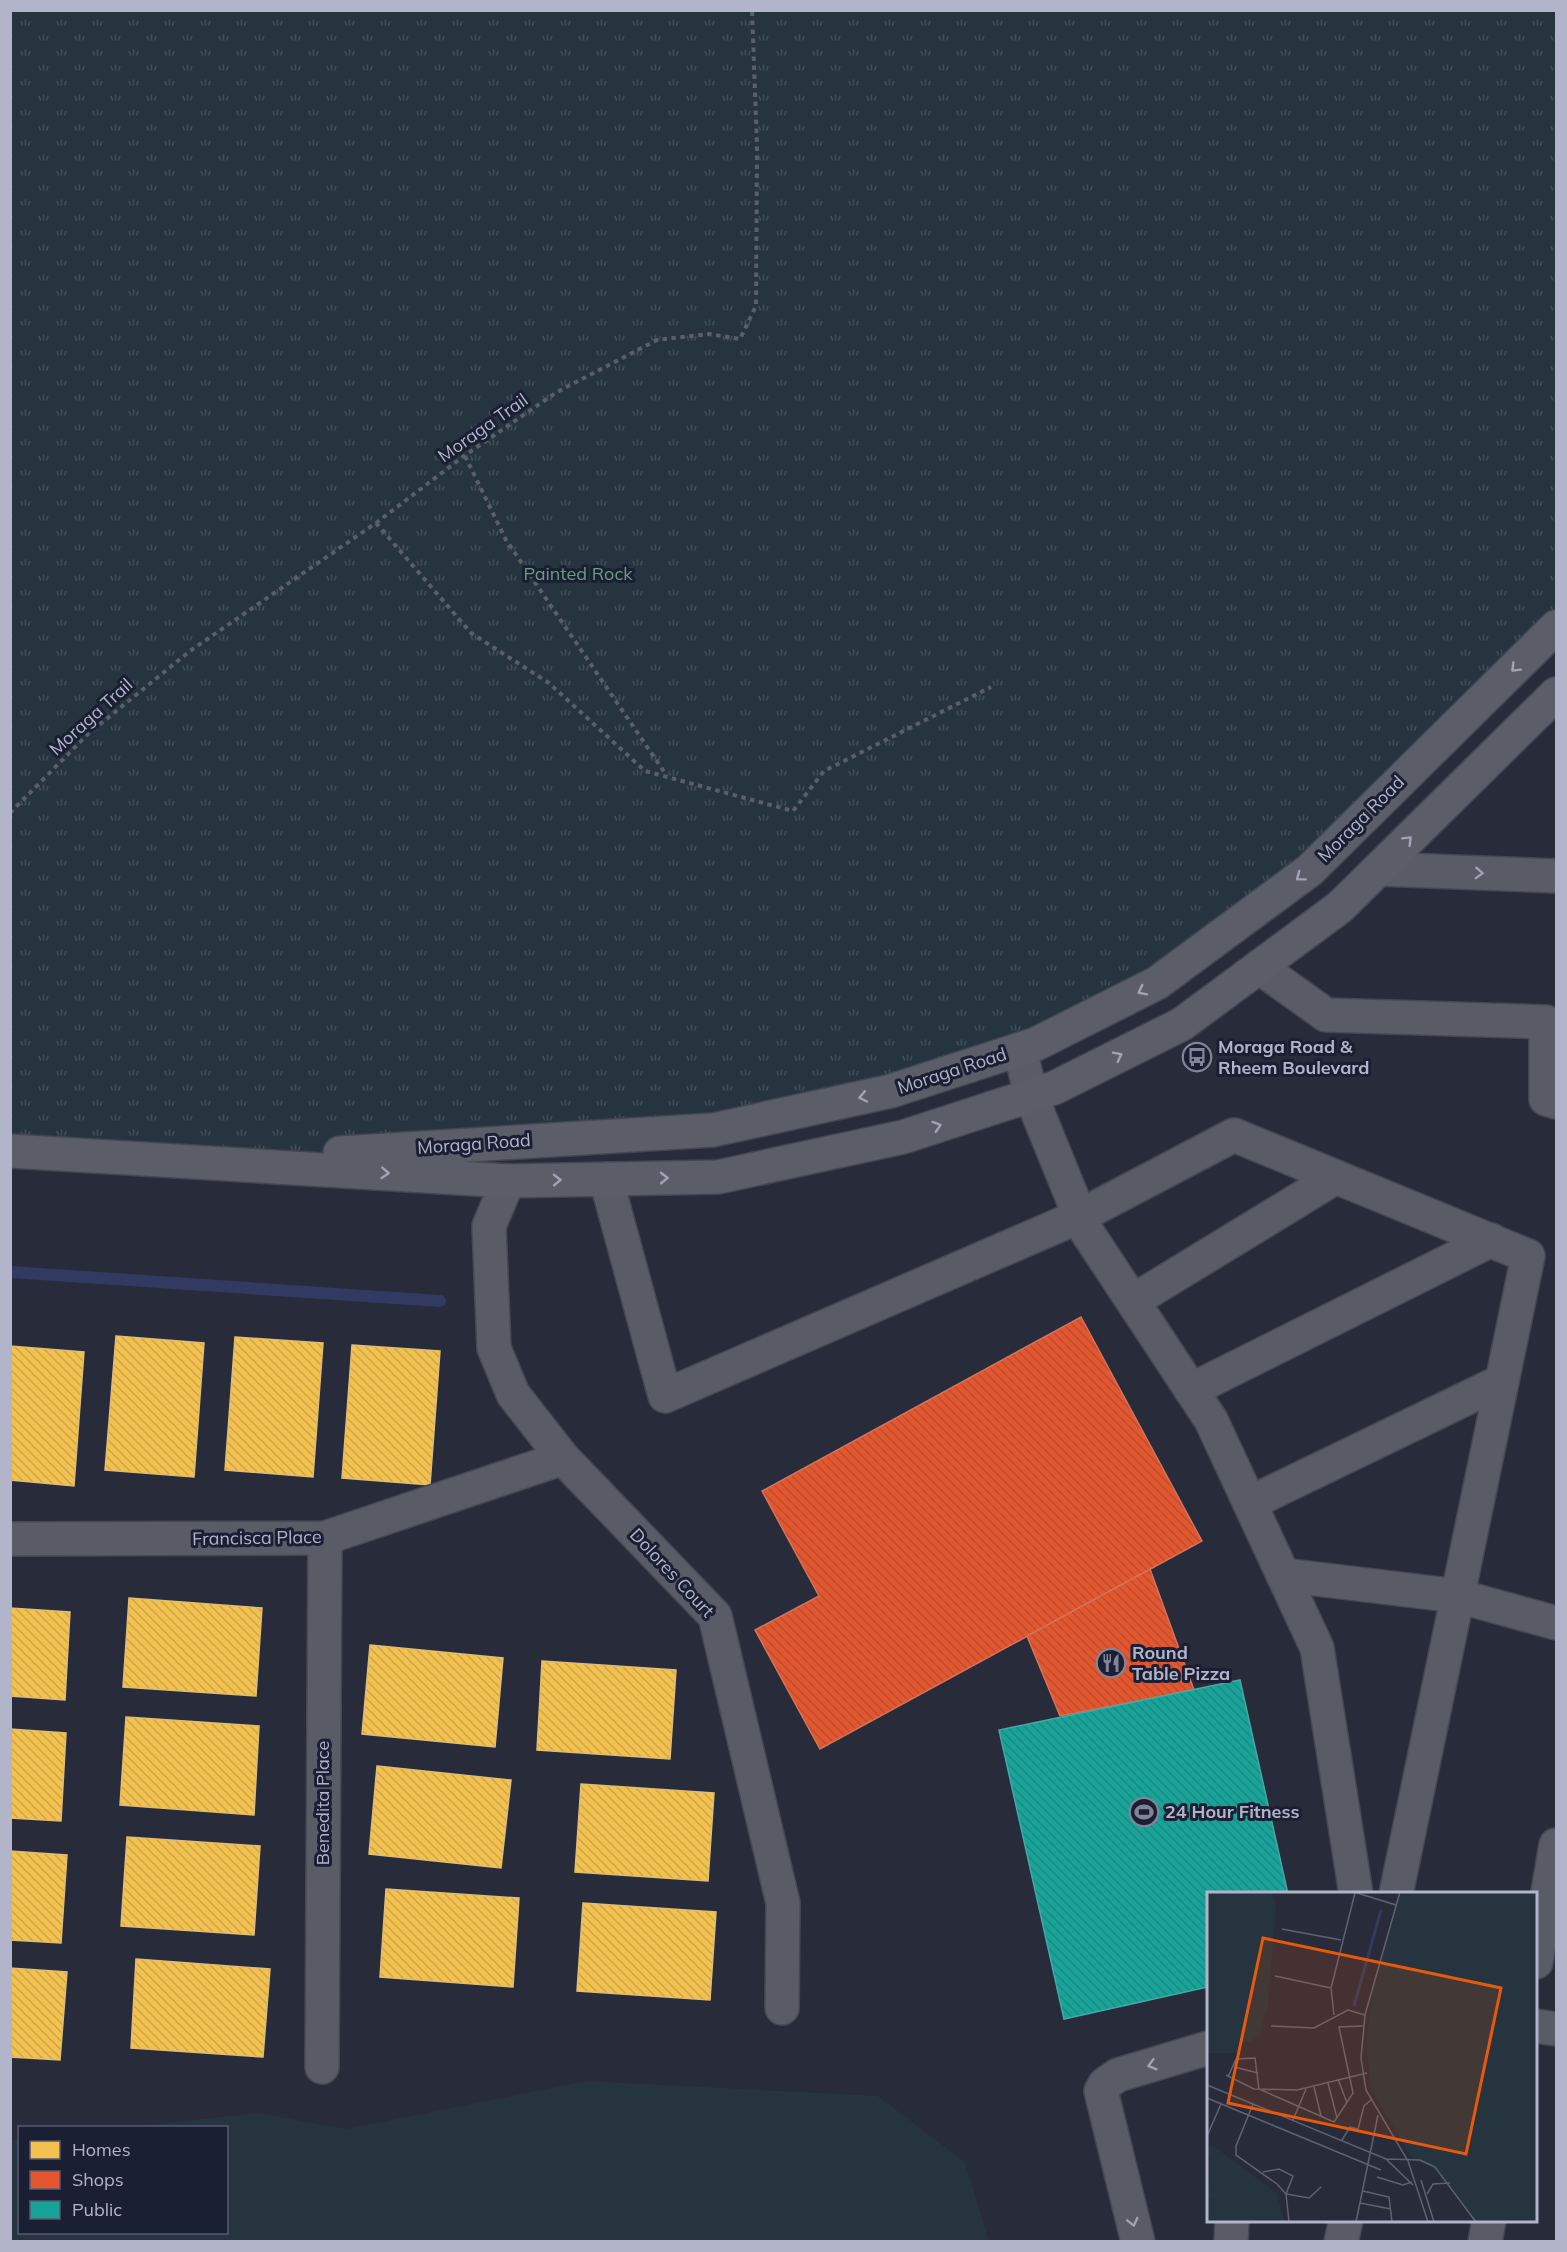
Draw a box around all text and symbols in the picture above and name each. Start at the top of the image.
street label: Moraga Trail [433,388,532,467]
park label: Painted Rock [523,562,633,585]
one-way arrow [1511,660,1522,671]
street label: Moraga Trail [44,673,137,760]
street label: Moraga Road [1312,770,1409,867]
one-way arrow [1400,837,1411,848]
one-way arrow [1475,866,1484,879]
one-way arrow [1296,870,1307,881]
one-way arrow [1138,984,1149,995]
place label: Moraga Road & Rheem Boulevard [1218,1035,1369,1079]
bus stop icon: Moraga Road & Rheem Boulevard [1181,1041,1213,1073]
street label: Moraga Road [894,1042,1009,1099]
one-way arrow [1112,1052,1123,1063]
one-way arrow [858,1090,868,1103]
one-way arrow [931,1121,942,1133]
street label: Moraga Road [417,1128,531,1159]
one-way arrow [380,1166,389,1179]
one-way arrow [660,1172,669,1184]
one-way arrow [552,1174,561,1186]
street label: Dolores Court [625,1523,720,1622]
street label: Francisca Place [192,1525,322,1550]
place label: Round Table Pizza [1132,1641,1230,1685]
restaurant icon: Round Table Pizza [1095,1647,1127,1679]
street label: Benedita Place [311,1741,334,1865]
sports icon: 24 Hour Fitness [1128,1796,1160,1828]
place label: 24 Hour Fitness [1165,1800,1299,1823]
inset map [1207,1892,1537,2222]
one-way arrow [1147,2058,1158,2070]
legend [18,2126,228,2234]
text: Homes [72,2138,131,2161]
text: Shops [72,2168,124,2191]
text: Public [72,2198,122,2221]
one-way arrow [1126,2217,1139,2227]

